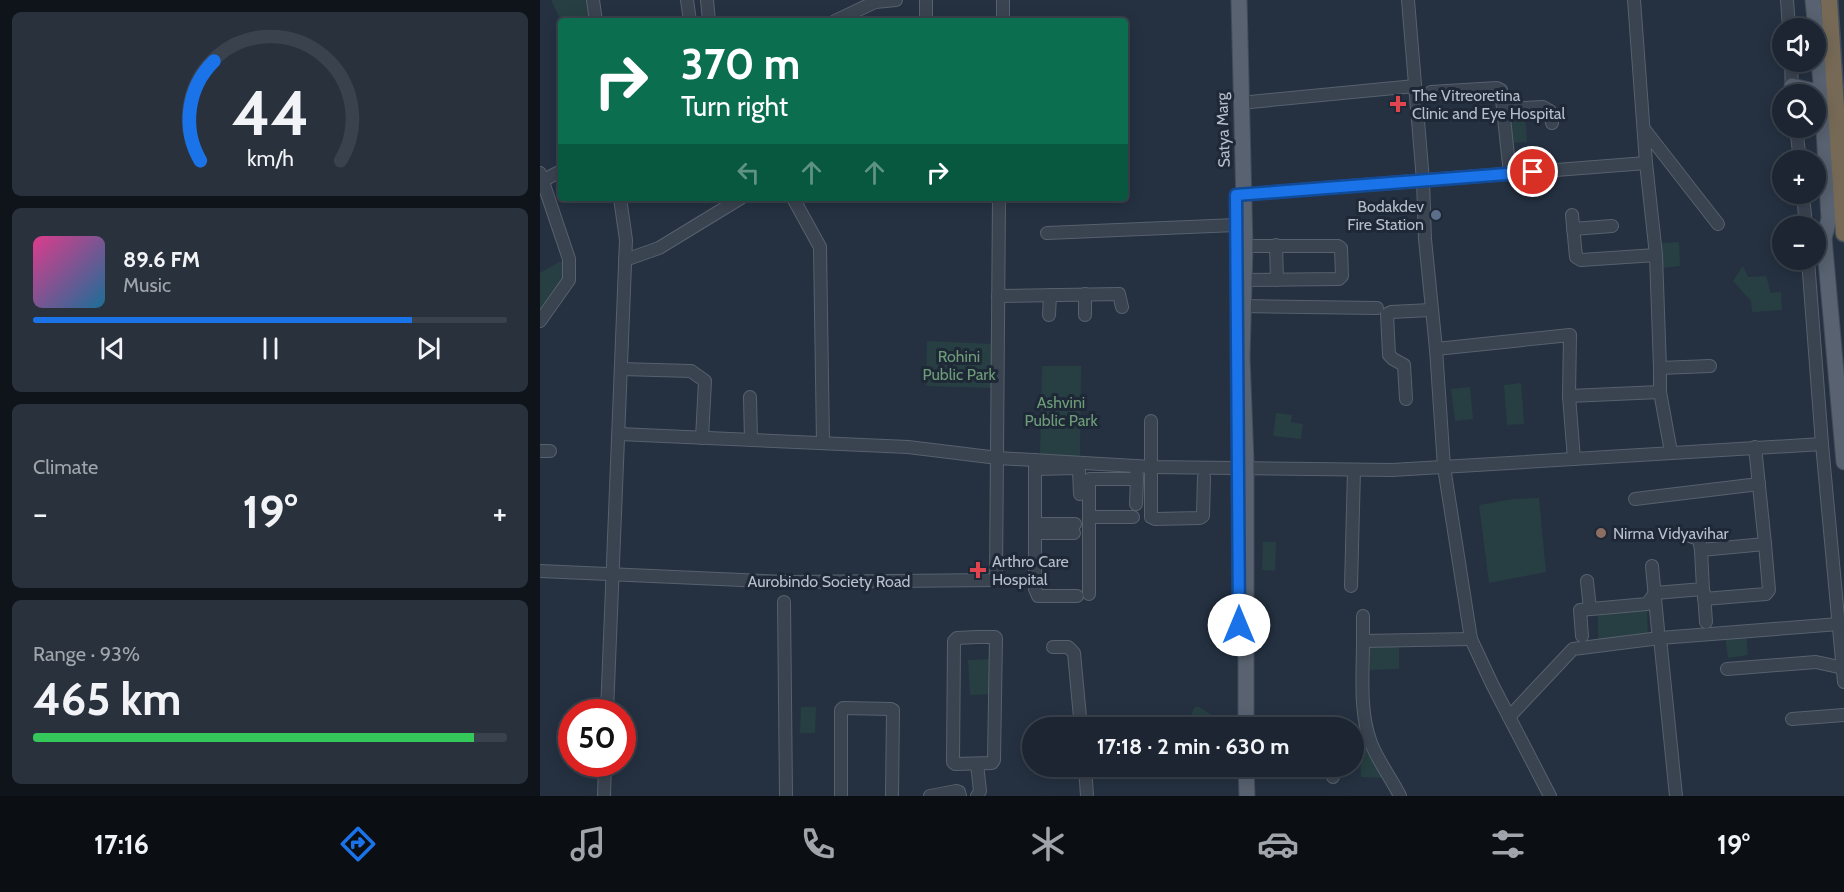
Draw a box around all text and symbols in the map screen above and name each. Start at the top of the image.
map controls [1772,18,1826,270]
button: sound [1772,18,1826,72]
text: 370 m [681,38,800,90]
icon: right [582,42,660,120]
text: 44 [231,75,309,151]
button: search [1772,84,1826,138]
place label: The Vitreoretina Clinic and Eye Hospital [1412,86,1566,123]
text: Turn right [681,90,788,123]
street label: Satya Marg [1212,91,1234,168]
marker: The Vitreoretina Clinic and Eye Hospital [1389,95,1407,113]
text: km/h [247,145,293,171]
pin [1507,146,1558,197]
button: + [1772,150,1826,204]
icon: arrive [1516,155,1549,188]
icon: left [732,156,765,189]
icon: ahead [795,156,828,189]
icon: ahead [858,156,891,189]
icon: right [921,156,954,189]
place label: Bodakdev Fire Station [1347,197,1424,234]
marker: Bodakdev Fire Station [1429,208,1443,222]
button: − [1772,216,1826,270]
text: 89.6 FM [123,246,200,273]
text: Music [123,273,171,297]
icon: previous [96,332,129,365]
icon: pause [254,332,287,365]
icon: next [412,332,445,365]
park label: Rohini Public Park [922,347,996,384]
park label: Ashvini Public Park [1024,393,1098,430]
text: Climate [33,455,98,479]
text: 19° [243,485,297,539]
text: − [33,493,48,533]
text: + [492,493,507,533]
place label: Nirma Vidyavihar [1613,524,1730,543]
marker: Nirma Vidyavihar [1594,526,1608,540]
place label: Arthro Care Hospital [992,552,1069,589]
marker: Arthro Care Hospital [969,561,987,579]
street label: Aurobindo Society Road [748,572,910,591]
position arrow [1207,593,1271,657]
text: Range · 93% [33,642,140,666]
text: 465 km [33,672,181,726]
speed limit sign: 50 [558,699,636,777]
text: 17:18 · 2 min · 630 m [1097,733,1289,760]
icon: directions [337,823,379,865]
icon: music [567,823,609,865]
icon: phone [797,823,839,865]
icon: climate [1027,823,1069,865]
icon: car [1257,823,1299,865]
icon: filters [1487,823,1529,865]
text: 17:16 [94,828,149,861]
text: 19° [1717,828,1750,861]

